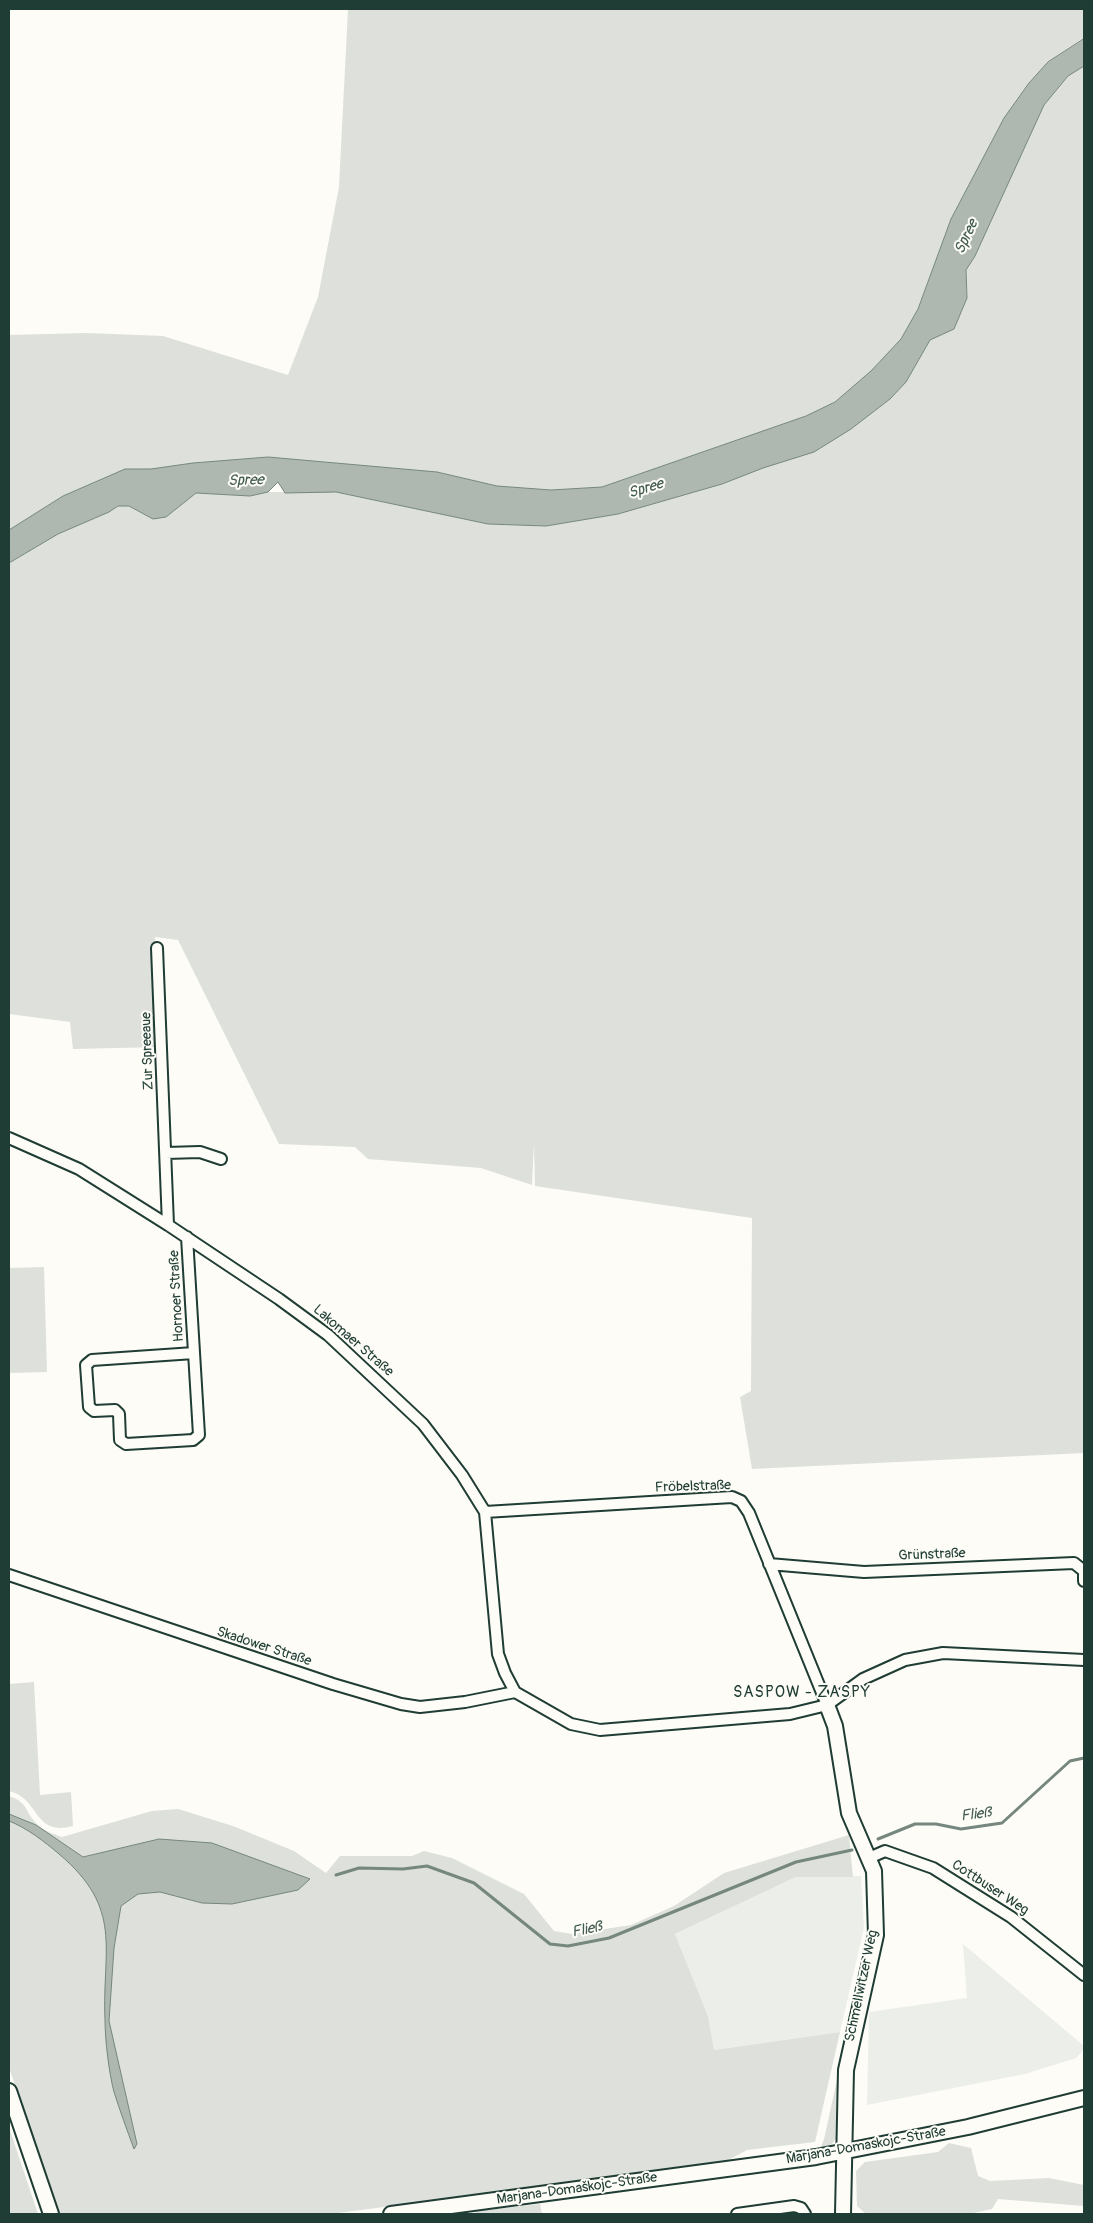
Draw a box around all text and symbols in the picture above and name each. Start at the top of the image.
water label: Spree [951,217,983,257]
water label: Spree [228,471,264,491]
water label: Spree [626,475,666,503]
street label: Zur Spreeaue [138,1012,158,1090]
street label: Hornoer Straße [166,1250,188,1342]
street label: Lakomaer Straße [309,1302,397,1380]
street label: Fröbelstraße [655,1477,731,1497]
street label: Grünstraße [898,1545,966,1565]
street label: Skadower Straße [214,1624,314,1670]
district label: SASPOW - ZASPY [731,1683,873,1703]
water label: Fließ [960,1804,992,1826]
street label: Cottbuser Weg [948,1857,1032,1919]
water label: Fließ [570,1918,604,1942]
street label: Schmellwitzer Weg [842,1929,882,2043]
street label: Marjana-Domaskojc-Straße [785,2124,947,2168]
street label: Marjana-Domaškojc-Straße [496,2169,658,2209]

